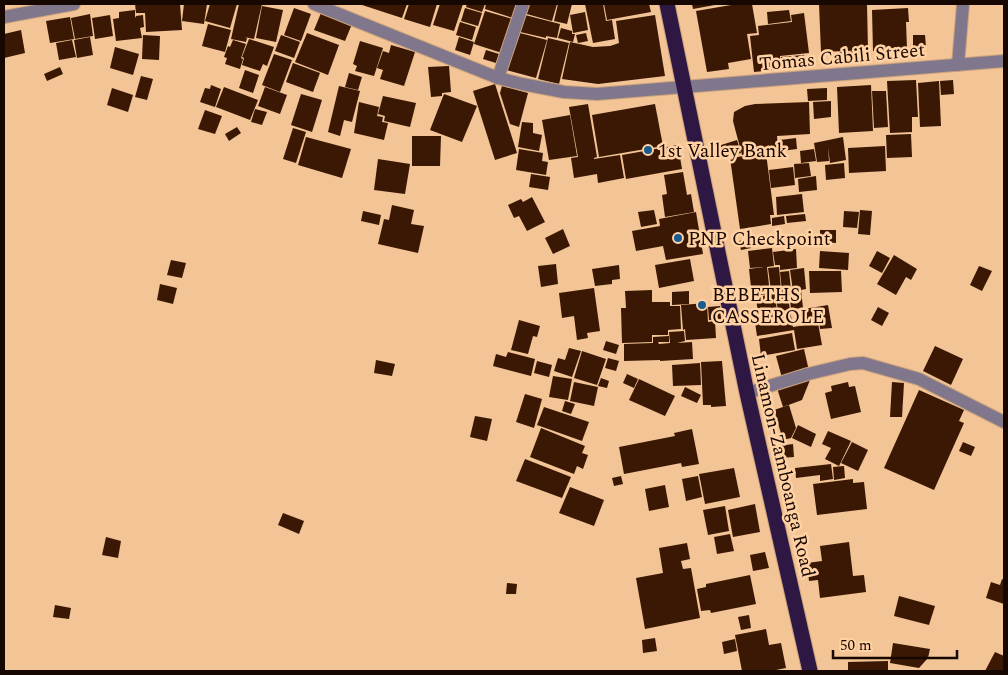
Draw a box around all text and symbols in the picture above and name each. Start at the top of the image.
street label: Tomas Cabili Street [758,36,927,79]
place label: 1st Valley Bank [658,137,787,166]
marker: 1st Valley Bank [642,144,654,156]
place label: PNP Checkpoint [688,225,831,254]
marker: PNP Checkpoint [672,232,684,244]
place label: BEBETHS CASSEROLE [712,281,824,332]
marker: BEBETHS CASSEROLE [696,299,708,311]
street label: Linamon-Zamboanga Road [743,351,822,580]
scale bar [833,628,957,660]
text: 50 m [840,634,872,657]

